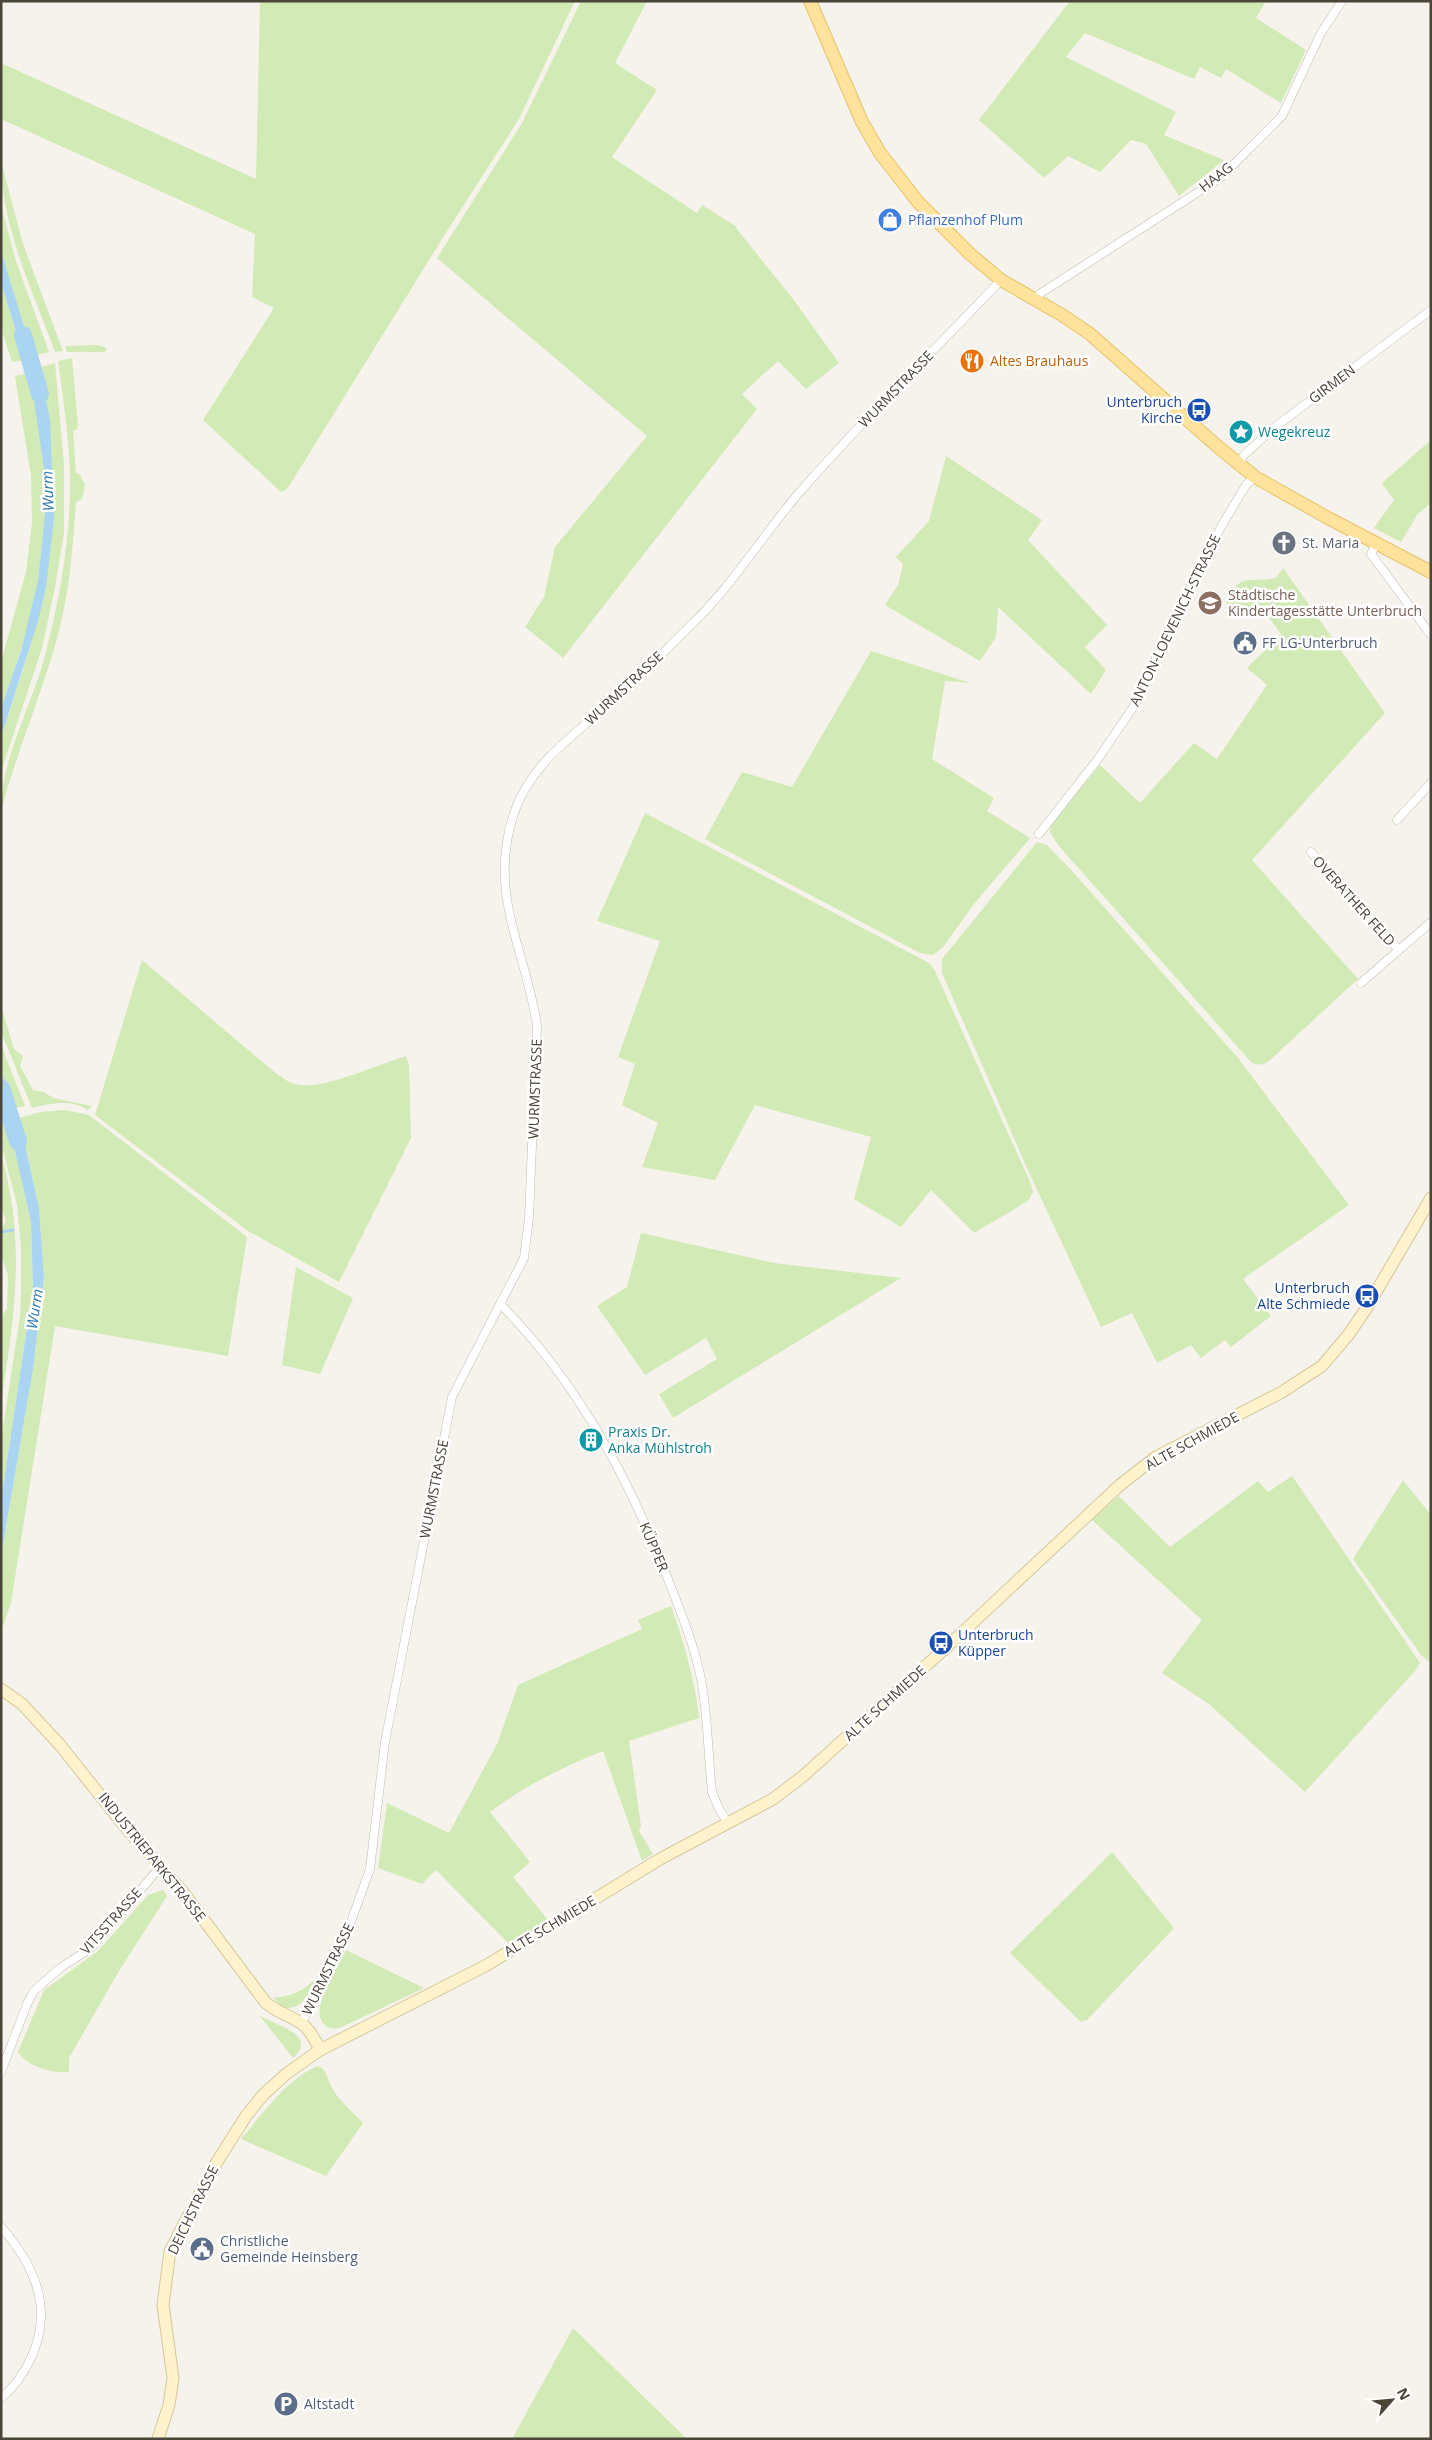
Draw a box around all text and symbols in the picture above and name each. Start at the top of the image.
street label: HAAG [1195,157,1237,196]
shop icon: Pflanzenhof Plum [877,207,903,233]
place label: Pflanzenhof Plum [908,210,1023,229]
street label: WURMSTRASSE [854,346,937,431]
restaurant icon: Altes Brauhaus [959,348,985,374]
place label: Altes Brauhaus [990,351,1089,370]
street label: GIRMEN [1305,360,1359,407]
place label: Unterbruch Kirche [1106,392,1182,427]
bus stop icon: Unterbruch Kirche [1186,397,1212,423]
place icon: Wegekreuz [1228,419,1254,445]
place label: Wegekreuz [1258,422,1331,441]
water label: Wurm [36,470,58,512]
church icon: St. Maria [1271,530,1297,556]
street label: ANTON-LOEVENICH-STRASSE [1125,531,1225,709]
place label: St. Maria [1302,533,1359,552]
place label: Städtische Kindertagesstätte Unterbruch [1228,585,1422,620]
school or university icon: Städtische Kindertagesstätte Unterbruch [1197,590,1223,616]
public building icon: FF LG-Unterbruch [1232,630,1258,656]
place label: FF LG-Unterbruch [1262,633,1378,652]
street label: WURMSTRASSE [580,646,667,729]
street label: OVERATHER FELD [1309,852,1400,950]
street label: WURMSTRASSE [523,1038,546,1139]
place label: Unterbruch Alte Schmiede [1257,1278,1350,1313]
bus stop icon: Unterbruch Alte Schmiede [1354,1283,1380,1309]
water label: Wurm [21,1287,47,1330]
street label: ALTE SCHMIEDE [1142,1407,1242,1474]
place label: Praxis Dr. Anka Mühlstroh [608,1422,712,1457]
building icon: Praxis Dr. Anka Mühlstroh [578,1427,604,1453]
street label: WURMSTRASSE [415,1438,452,1540]
street label: KÜPPER [636,1519,674,1575]
place label: Unterbruch Küpper [958,1625,1034,1660]
bus stop icon: Unterbruch Küpper [928,1630,954,1656]
street label: ALTE SCHMIEDE [840,1661,930,1745]
street label: INDUSTRIEPARKSTRASSE [94,1788,210,1925]
street label: VITSSTRASSE [76,1883,146,1958]
street label: ALTE SCHMIEDE [500,1891,599,1961]
street label: WURMSTRASSE [297,1920,358,2018]
street label: DEICHSTRASSE [163,2162,222,2258]
place label: Christliche Gemeinde Heinsberg [220,2231,358,2266]
public building icon: Christliche Gemeinde Heinsberg [189,2236,215,2262]
north arrow [1367,2375,1417,2425]
text: N [1393,2384,1415,2403]
parking icon: Altstadt [273,2391,299,2417]
place label: Altstadt [304,2394,354,2413]

